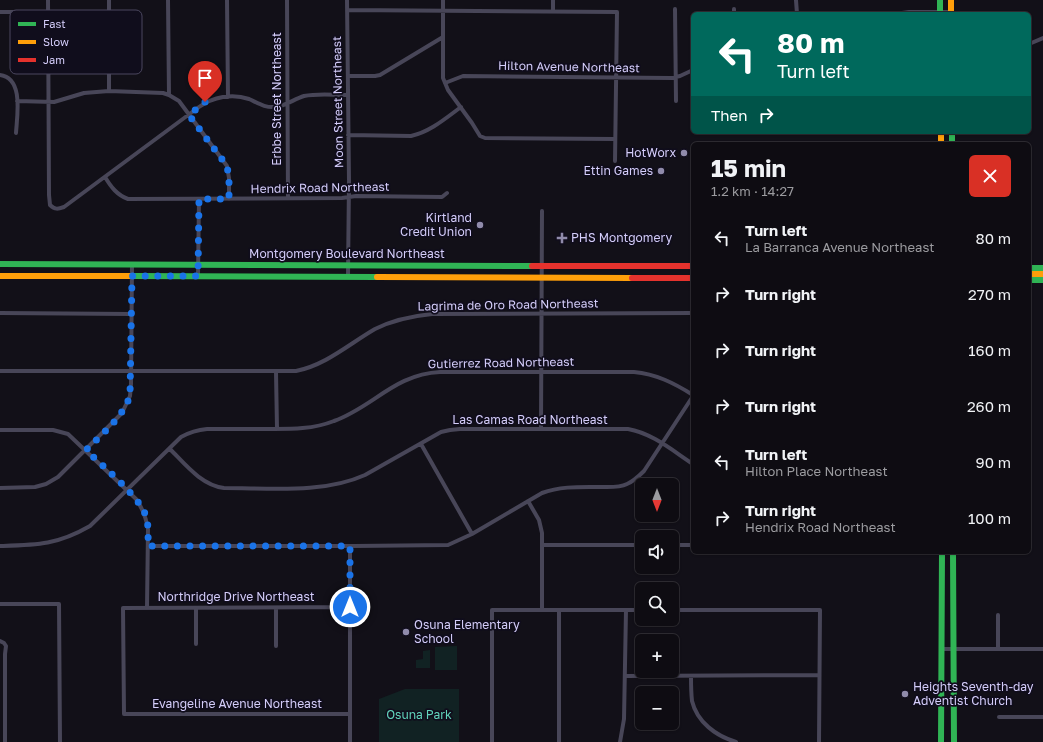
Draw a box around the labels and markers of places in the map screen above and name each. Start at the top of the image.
pin [188,61,222,102]
place label: HotWorx [625,145,676,160]
marker: HotWorx [679,148,689,158]
place label: Ettin Games [583,163,653,178]
marker: Ettin Games [656,166,666,176]
place label: Kirtland Credit Union [400,210,472,239]
marker: Kirtland Credit Union [475,220,485,230]
place label: PHS Montgomery [571,230,672,245]
marker: PHS Montgomery [556,232,568,244]
place label: Osuna Elementary School [414,617,520,646]
marker: Osuna Elementary School [401,627,411,637]
place label: Heights Seventh-day Adventist Church [913,679,1034,708]
marker: Heights Seventh-day Adventist Church [900,689,910,699]

